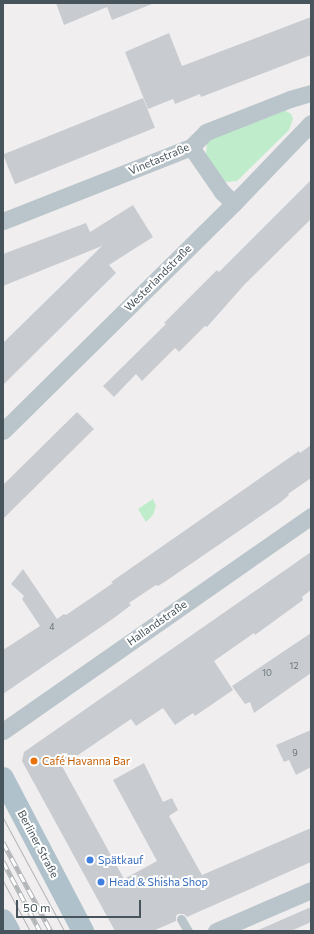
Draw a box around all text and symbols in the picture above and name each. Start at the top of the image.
street label: Vinetastraße [127,140,191,178]
street label: Westerlandstraße [122,242,194,314]
street label: Hallandstraße [125,598,189,648]
house number: 4 [49,622,55,632]
house number: 12 [290,661,298,671]
house number: 10 [262,668,272,678]
house number: 9 [292,748,298,758]
place label: Café Havanna Bar [42,754,130,768]
marker: Café Havanna Bar [29,756,39,766]
street label: Berliner Straße [15,808,61,880]
place label: Spätkauf [98,853,143,867]
marker: Spätkauf [85,855,95,865]
place label: Head & Shisha Shop [109,875,208,889]
marker: Head & Shisha Shop [96,877,106,887]
scale bar [18,892,143,918]
text: 50 m [23,900,51,914]

